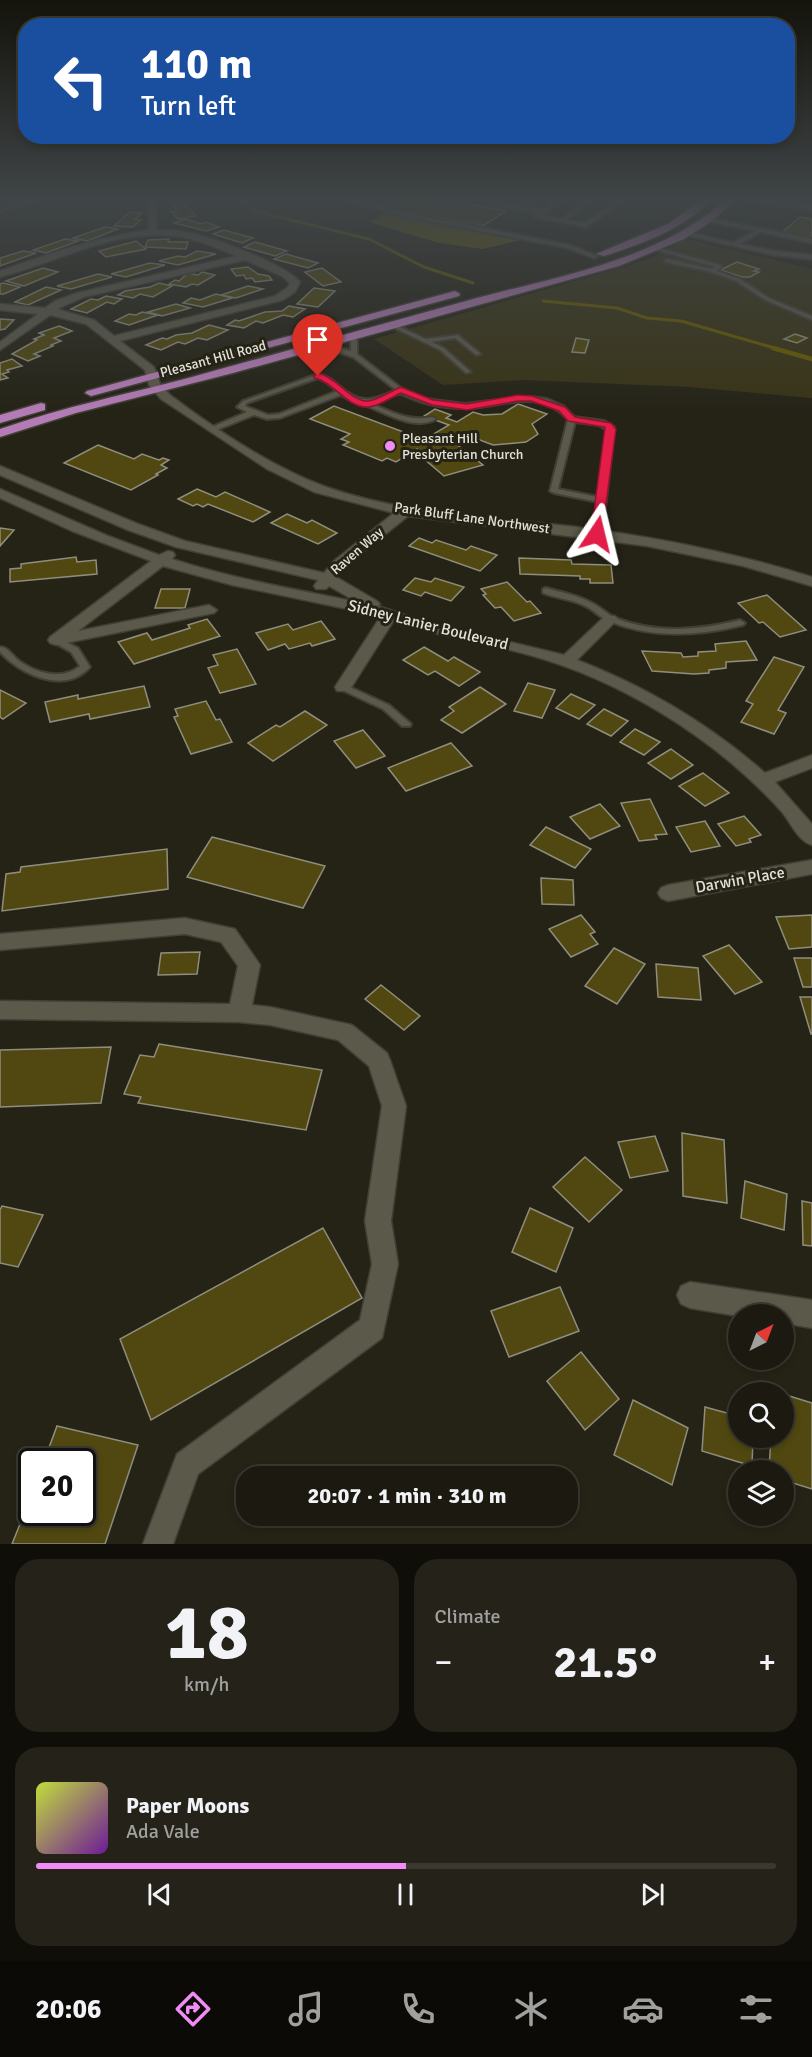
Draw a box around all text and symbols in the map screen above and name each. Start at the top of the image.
text: 110 m [141,39,252,90]
icon: left [42,42,120,120]
text: Turn left [141,90,236,123]
pin [292,314,343,376]
icon: arrive [301,323,334,356]
street label: Pleasant Hill Road [158,337,268,381]
place label: Pleasant Hill Presbyterian Church [402,430,523,463]
marker: Pleasant Hill Presbyterian Church [383,439,397,453]
street label: Park Bluff Lane Northwest [393,499,551,537]
position arrow [565,502,629,566]
street label: Raven Way [327,523,387,578]
street label: Sidney Lanier Boulevard [346,595,510,655]
street label: Darwin Place [694,862,786,898]
north arrow [728,1304,794,1370]
map controls [728,1304,794,1526]
button: search [728,1382,794,1448]
speed limit sign: 20 [18,1448,96,1526]
button: layers [728,1460,794,1526]
text: 20:07 · 1 min · 310 m [307,1482,507,1509]
text: 18 [165,1585,249,1681]
text: Climate [435,1604,500,1629]
text: 21.5° [553,1635,657,1690]
text: − [435,1642,452,1683]
text: + [758,1642,776,1683]
text: km/h [184,1672,229,1697]
text: Paper Moons [126,1792,249,1819]
text: Ada Vale [126,1819,200,1844]
icon: previous [143,1878,176,1911]
icon: pause [389,1878,422,1911]
icon: next [636,1878,669,1911]
icon: directions [172,1988,214,2030]
icon: music [285,1988,327,2030]
icon: phone [397,1988,439,2030]
icon: climate [510,1988,552,2030]
icon: car [622,1988,664,2030]
icon: filters [735,1988,777,2030]
text: 20:06 [35,1993,102,2026]

